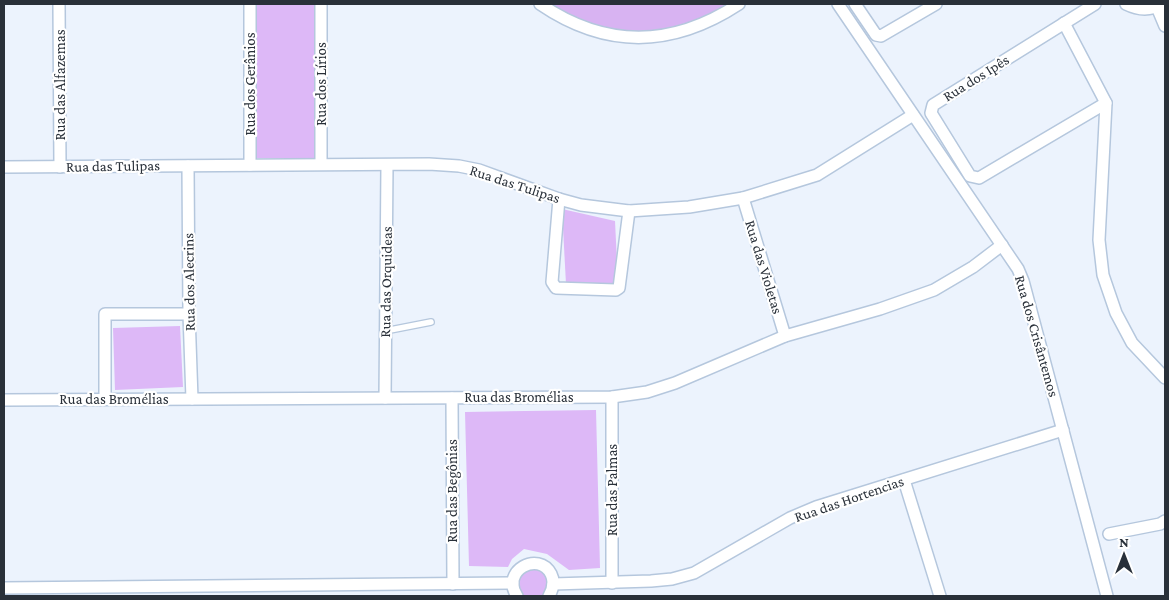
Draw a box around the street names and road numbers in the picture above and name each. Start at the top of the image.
street label: Rua das Alfazemas [52,29,68,141]
street label: Rua dos Gerânios [242,32,258,136]
street label: Rua dos Lírios [313,42,329,126]
street label: Rua dos Ipês [940,51,1013,105]
street label: Rua das Tulipas [66,157,160,176]
street label: Rua das Tulipas [468,162,562,207]
street label: Rua das Violetas [742,218,786,316]
street label: Rua das Orquideas [377,226,396,338]
street label: Rua dos Alecrins [180,233,198,331]
street label: Rua dos Crisântemos [1012,273,1062,399]
street label: Rua das Bromélias [464,389,574,405]
street label: Rua das Bromélias [59,391,169,407]
street label: Rua das Begônias [444,439,461,543]
street label: Rua das Palmas [604,444,620,536]
street label: Rua das Hortencias [792,473,906,525]

